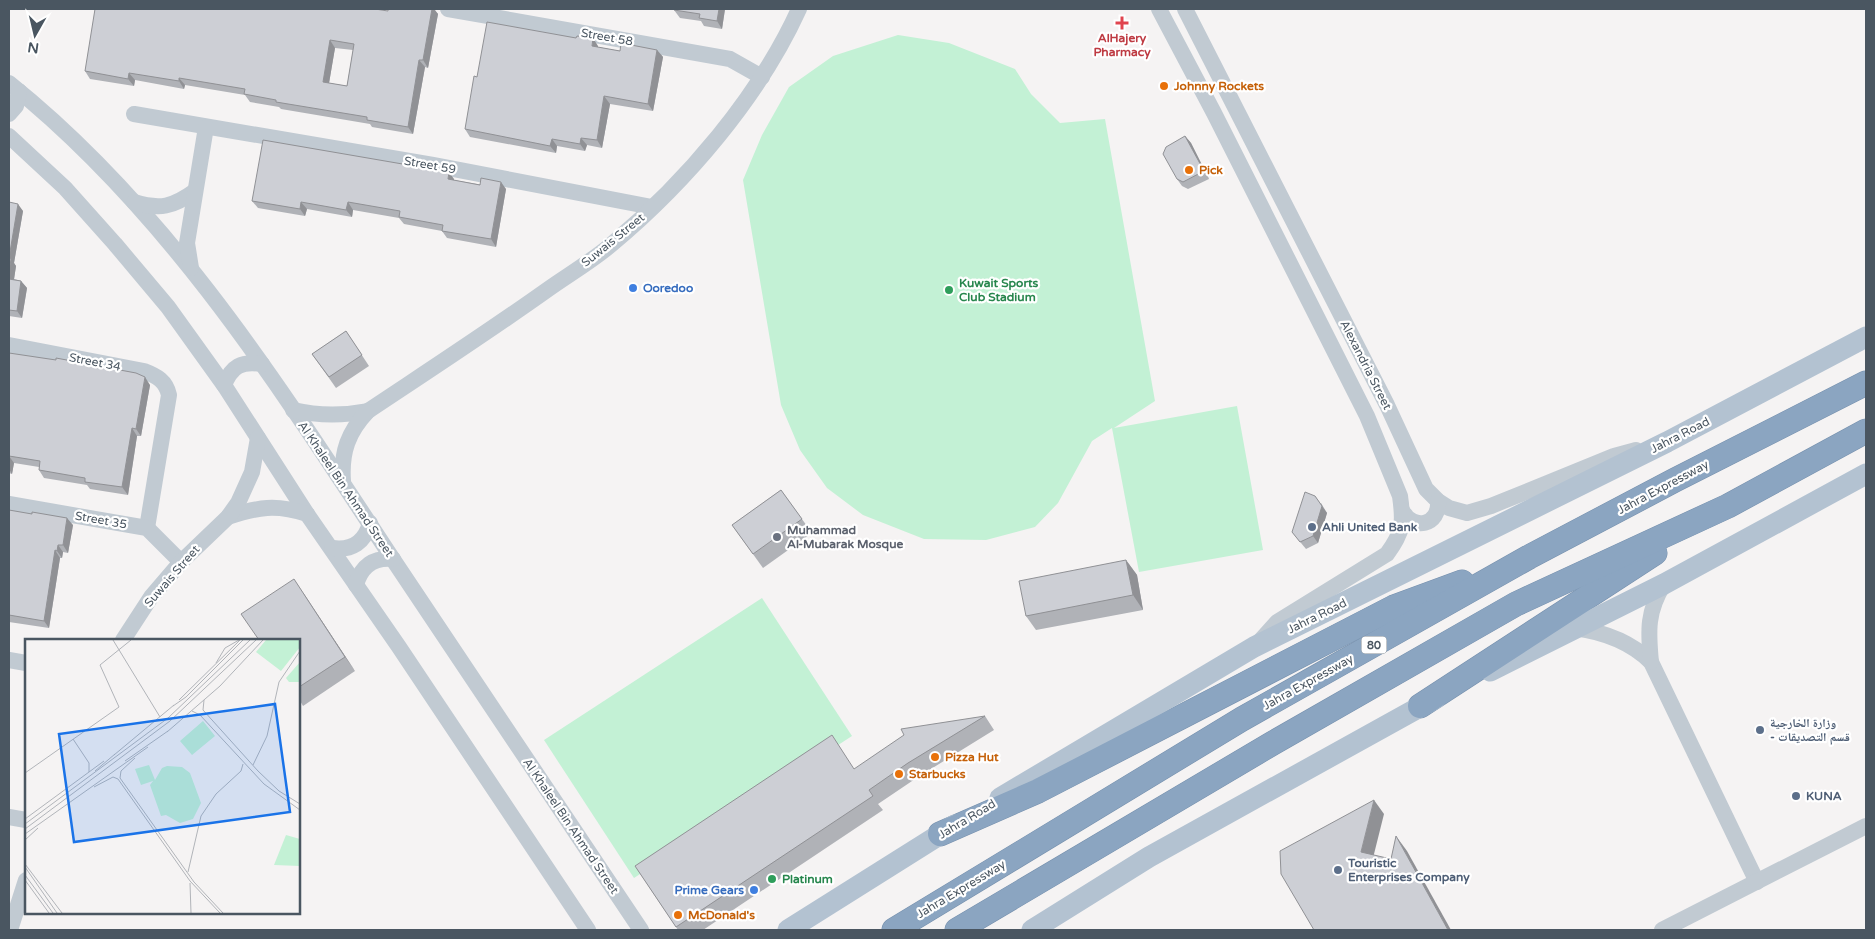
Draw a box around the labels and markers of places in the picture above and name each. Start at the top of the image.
marker: AlHajery Pharmacy [1116,17,1128,29]
place label: AlHajery Pharmacy [1093,31,1151,60]
place label: Johnny Rockets [1173,79,1264,94]
marker: Johnny Rockets [1158,80,1170,92]
place label: Pick [1199,163,1223,177]
marker: Pick [1183,164,1195,176]
place label: Kuwait Sports Club Stadium [959,276,1039,304]
place label: Ooredoo [643,281,693,295]
marker: Ooredoo [627,282,639,294]
marker: Kuwait Sports Club Stadium [943,284,955,296]
place label: Ahli United Bank [1322,520,1418,534]
marker: Ahli United Bank [1306,521,1318,533]
place label: Muhammad Al-Mubarak Mosque [787,523,903,552]
marker: Muhammad Al-Mubarak Mosque [771,531,783,543]
place label: وزارة الخارجية - قسم التصديقات [1770,716,1850,745]
marker: وزارة الخارجية - قسم التصديقات [1754,724,1766,736]
place label: Pizza Hut [945,750,999,764]
marker: Pizza Hut [929,751,941,763]
place label: Starbucks [909,767,966,781]
marker: Starbucks [893,768,905,780]
place label: KUNA [1806,789,1842,803]
marker: KUNA [1790,790,1802,802]
place label: Touristic Enterprises Company [1347,856,1470,885]
marker: Touristic Enterprises Company [1332,864,1344,876]
place label: Platinum [782,872,833,886]
marker: Platinum [766,873,778,885]
place label: Prime Gears [675,883,744,897]
marker: Prime Gears [748,884,760,896]
place label: McDonald's [688,908,755,922]
marker: McDonald's [672,909,684,921]

